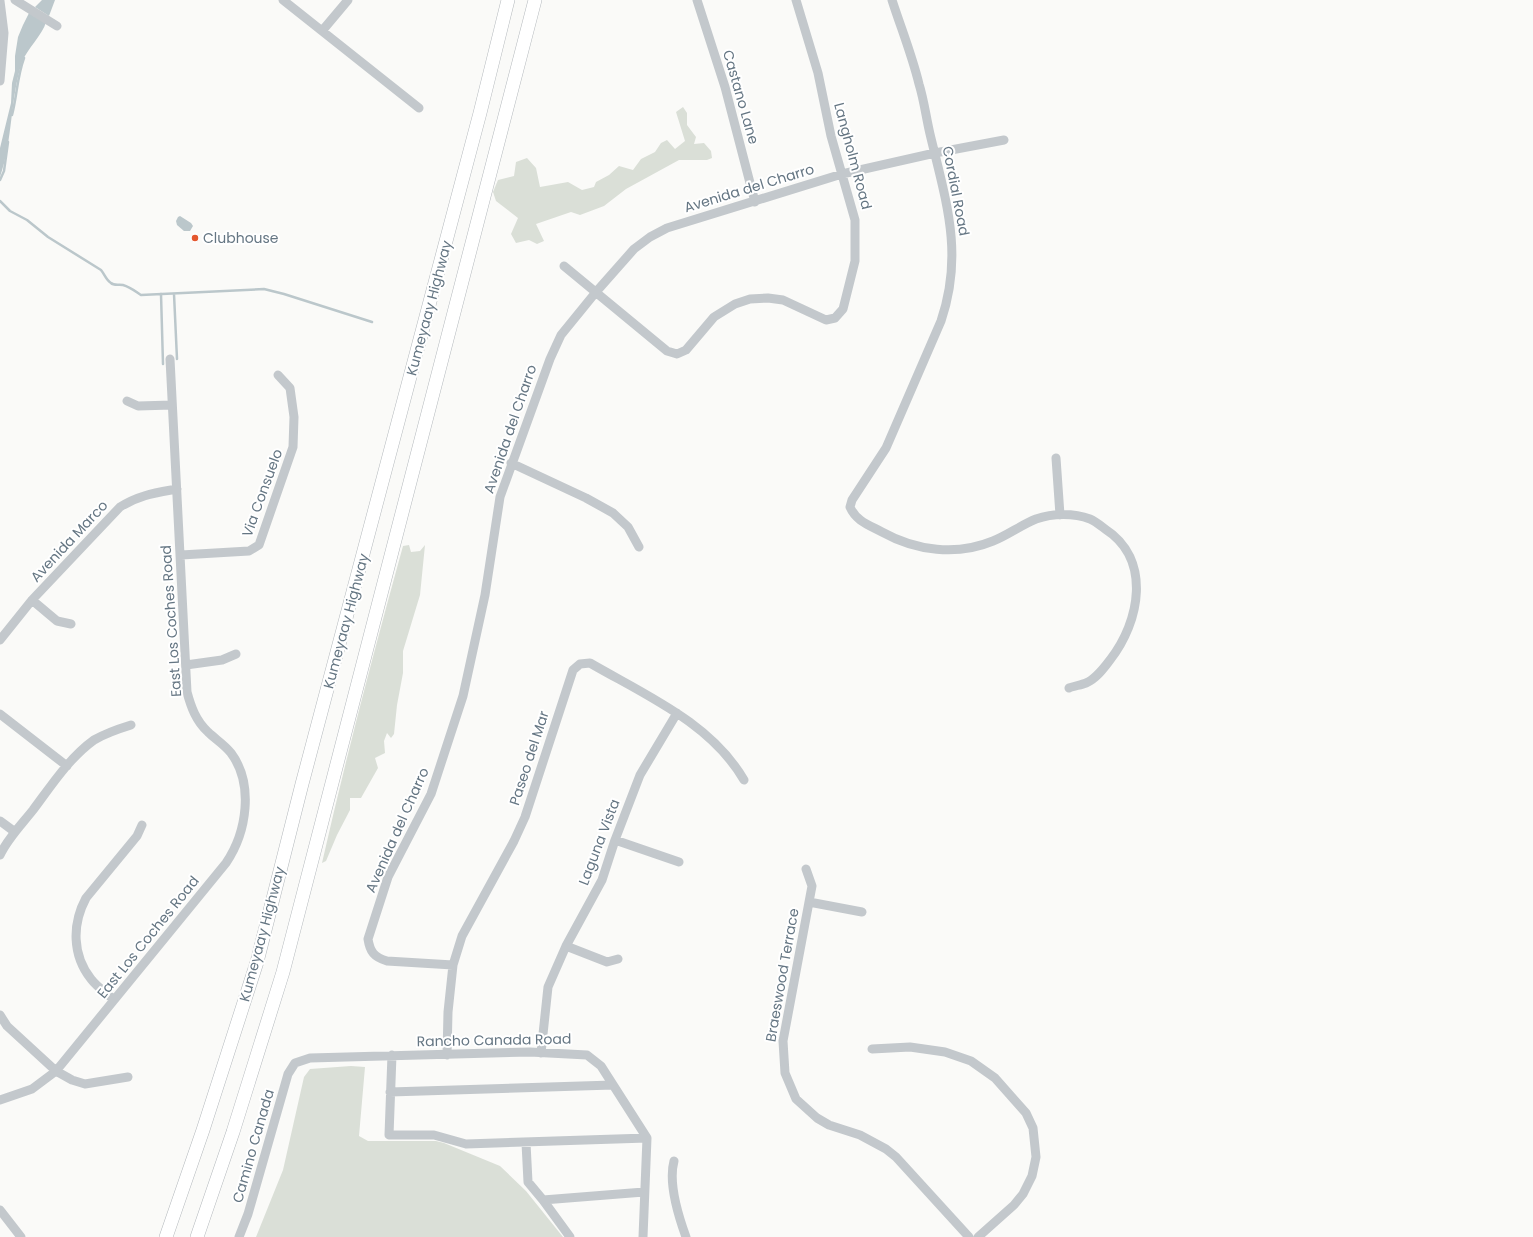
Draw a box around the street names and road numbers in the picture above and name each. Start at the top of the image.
street label: Castano Lane [718,48,764,147]
street label: Langholm Road [829,100,877,212]
street label: Cordial Road [938,144,974,238]
street label: Avenida del Charro [682,159,817,217]
street label: Kumeyaay Highway [401,238,457,378]
street label: Avenida del Charro [479,362,541,496]
street label: Via Consuelo [237,446,287,540]
street label: Avenida Marco [26,496,112,586]
street label: East Los Coches Road [156,544,186,698]
street label: Kumeyaay Highway [318,551,374,691]
street label: Paseo del Mar [504,708,554,808]
street label: Avenida del Charro [360,764,434,896]
street label: Laguna Vista [573,796,625,888]
street label: Kumeyaay Highway [234,864,290,1004]
street label: East Los Coches Road [92,872,204,1002]
street label: Braeswood Terrace [760,906,804,1043]
street label: Rancho Canada Road [416,1029,572,1051]
street label: Camino Canada [227,1087,279,1205]

